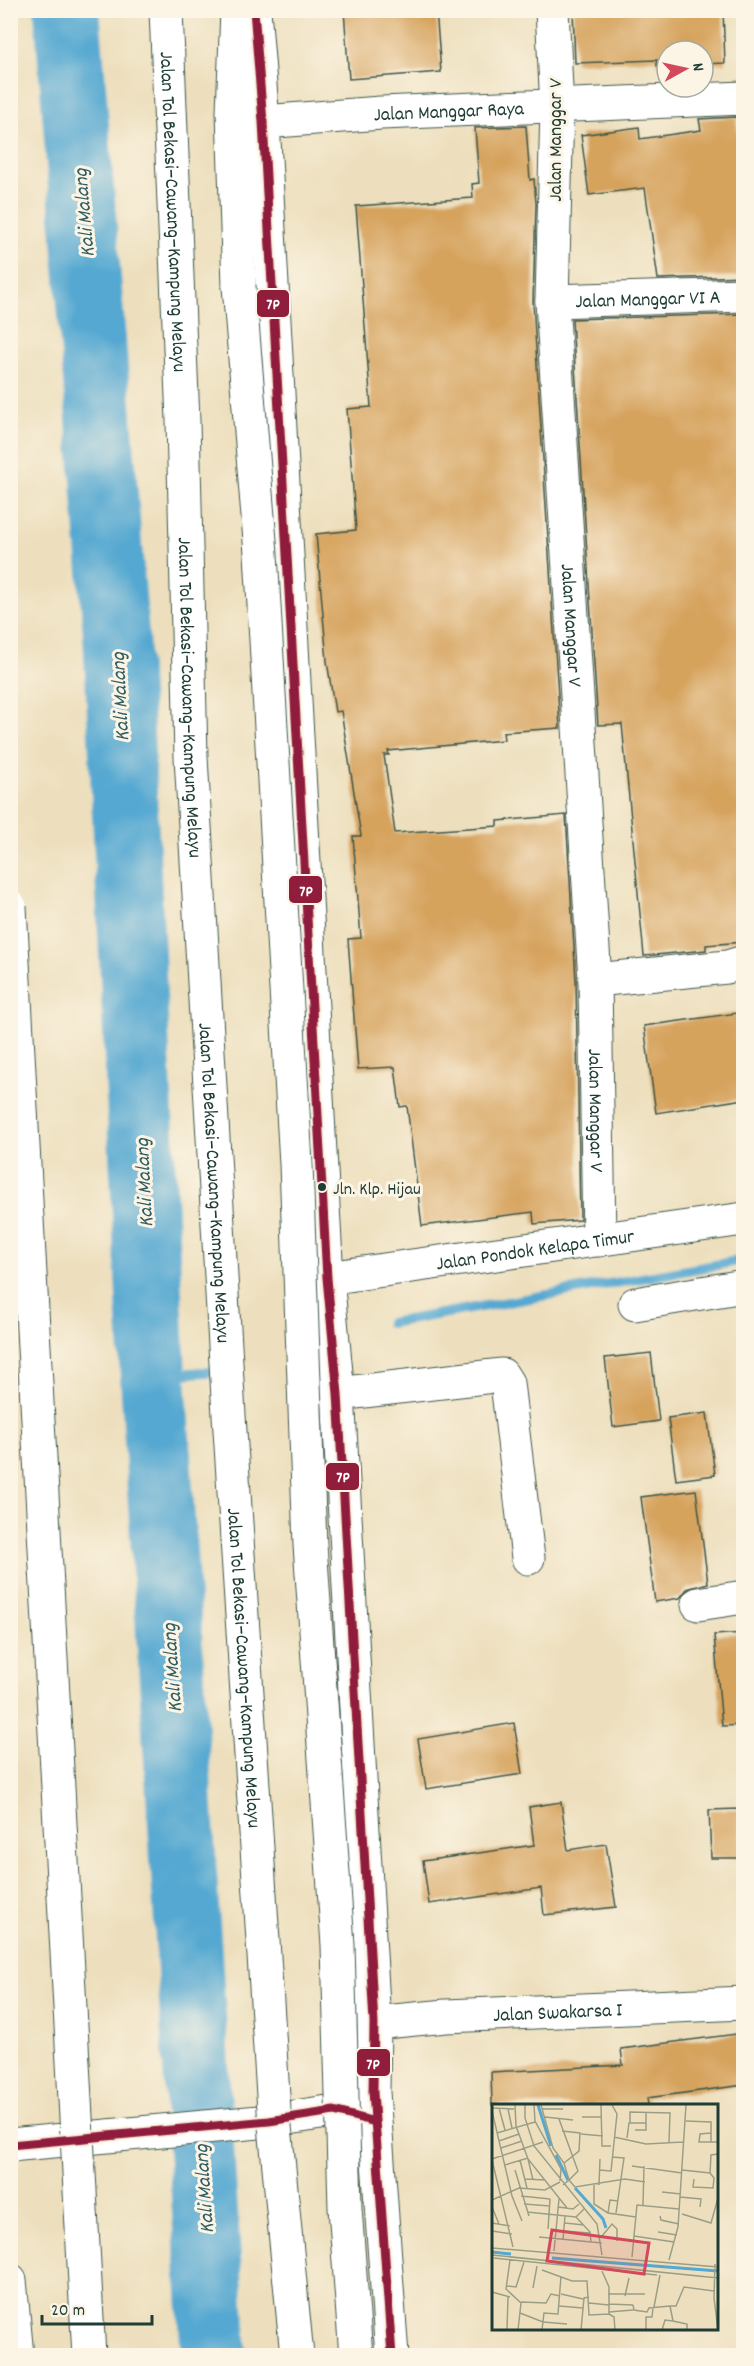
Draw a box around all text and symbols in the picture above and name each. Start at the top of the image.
north arrow [655,39,715,99]
street label: Jalan Tol Bekasi–Cawang–Kampung Melayu [151,51,192,373]
text: N [685,62,709,73]
street label: Jalan Manggar V [543,78,571,202]
street label: Jalan Manggar Raya [373,96,525,131]
water label: Kali Malang [67,166,105,258]
street label: Jalan Manggar VI A [575,285,721,317]
line badge: 7P [256,289,290,318]
text: 7P [266,294,280,317]
street label: Jalan Tol Bekasi–Cawang–Kampung Melayu [169,537,208,859]
street label: Jalan Manggar V [552,563,587,688]
water label: Kali Malang [105,651,139,742]
line badge: 7P [288,875,323,904]
text: 7P [299,881,313,904]
street label: Jalan Tol Bekasi–Cawang–Kampung Melayu [189,1022,236,1344]
street label: Jalan Manggar V [579,1048,609,1173]
water label: Kali Malang [129,1137,163,1228]
place label: Jln. Klp. Hijau [333,1178,421,1203]
marker: Jln. Klp. Hijau [316,1181,328,1193]
street label: Jalan Pondok Kelapa Timur [434,1224,637,1279]
line badge: 7P [325,1462,360,1491]
text: 7P [336,1467,350,1490]
street label: Jalan Tol Bekasi–Cawang–Kampung Melayu [218,1507,267,1829]
water label: Kali Malang [156,1622,192,1713]
street label: Jalan Swakarsa I [492,1997,623,2031]
line badge: 7P [356,2048,391,2077]
text: 7P [366,2054,380,2077]
inset map [492,2104,718,2330]
water label: Kali Malang [188,2143,224,2234]
scale bar [42,2288,152,2326]
text: 20 m [51,2299,85,2324]

